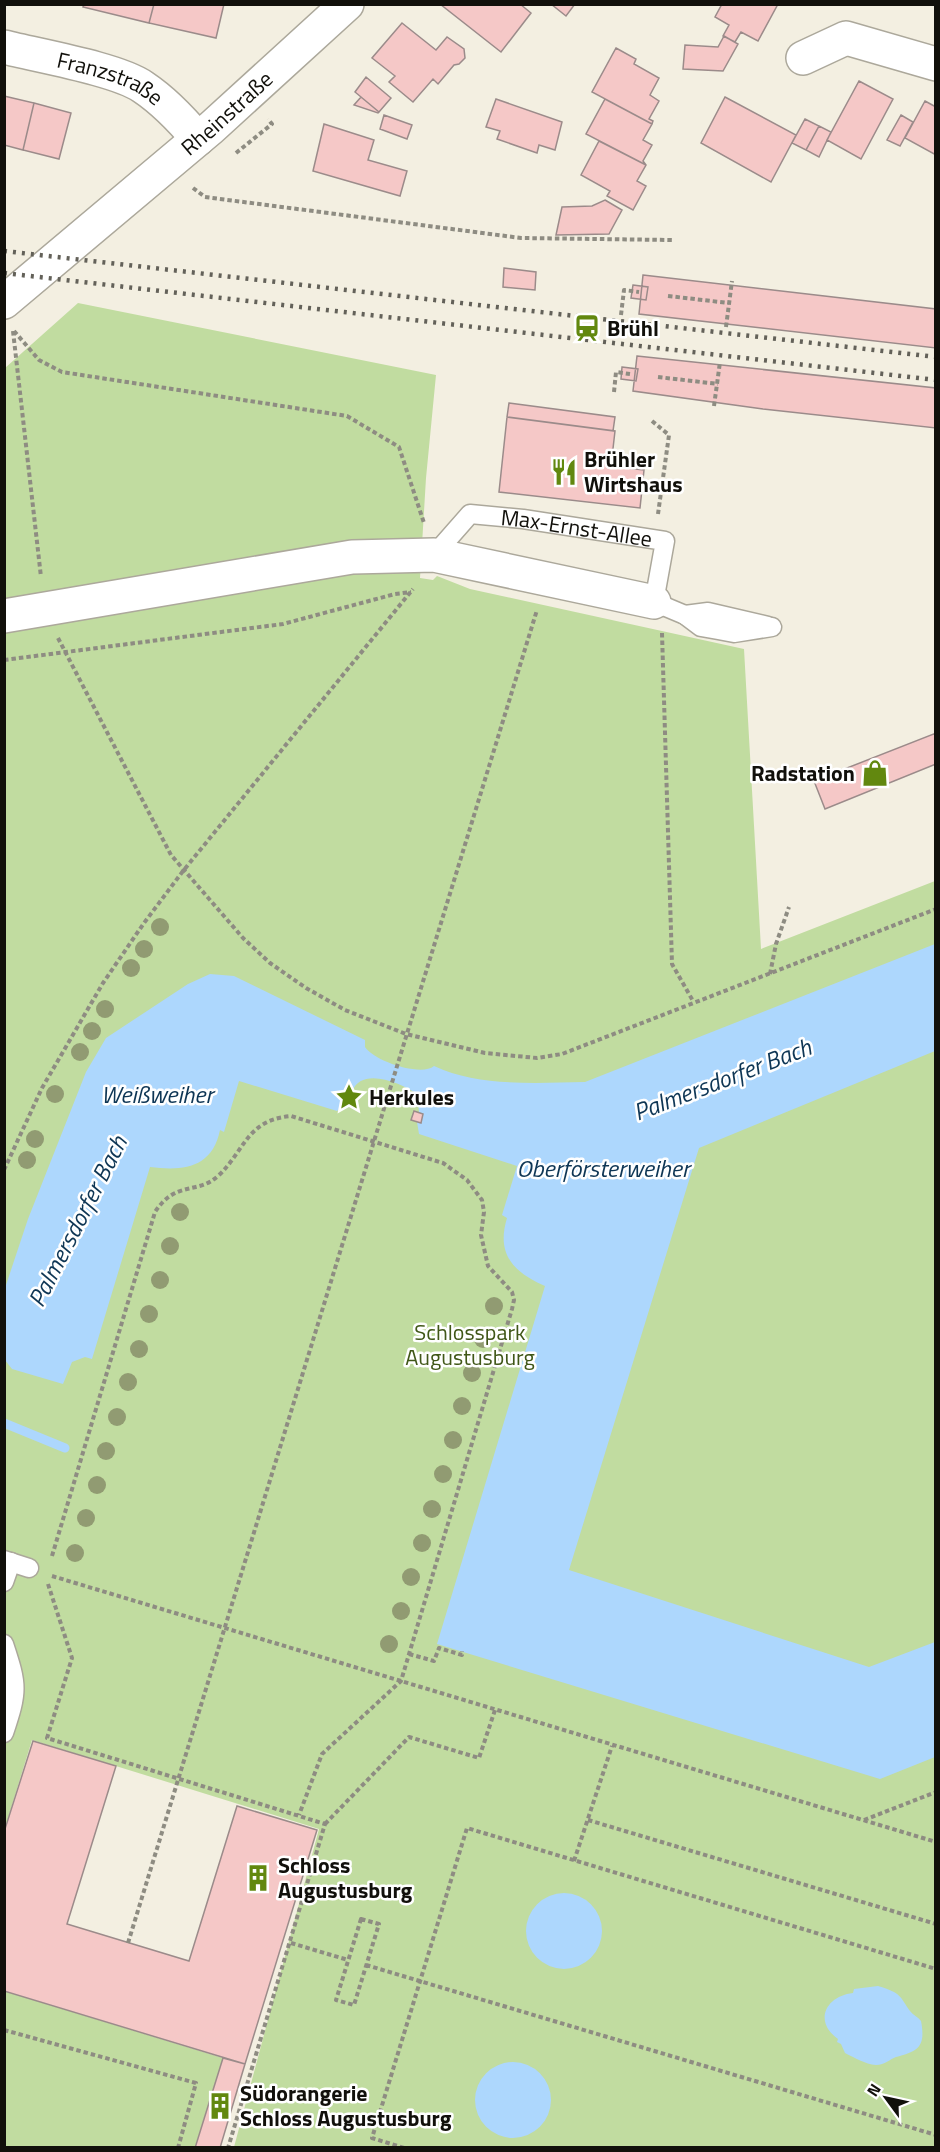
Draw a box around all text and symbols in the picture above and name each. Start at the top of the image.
street label: Franzstraße [54,43,171,113]
street label: Rheinstraße [173,63,280,164]
place label: Brühl [607,311,659,345]
station icon: Brühl [572,313,602,343]
place label: Brühler Wirtshaus [584,442,683,501]
restaurant icon: Brühler Wirtshaus [549,457,579,487]
street label: Max-Ernst-Allee [499,500,655,556]
place label: Radstation [751,756,855,790]
shop icon: Radstation [860,758,890,788]
water label: Palmersdorfer Bach [628,1028,817,1129]
water label: Weißweiher [101,1076,216,1112]
place label: Herkules [369,1080,454,1114]
place icon: Herkules [334,1082,364,1112]
water label: Palmersdorfer Bach [18,1128,136,1313]
water label: Oberförsterweiher [517,1150,693,1186]
park label: Schlosspark Augustusburg [405,1315,535,1374]
place label: Schloss Augustusburg [278,1848,413,1907]
building icon: Schloss Augustusburg [243,1863,273,1893]
north arrow [856,2068,916,2128]
place label: Südorangerie Schloss Augustusburg [240,2076,452,2135]
text: N [860,2079,887,2101]
building icon: Südorangerie Schloss Augustusburg [205,2091,235,2121]

